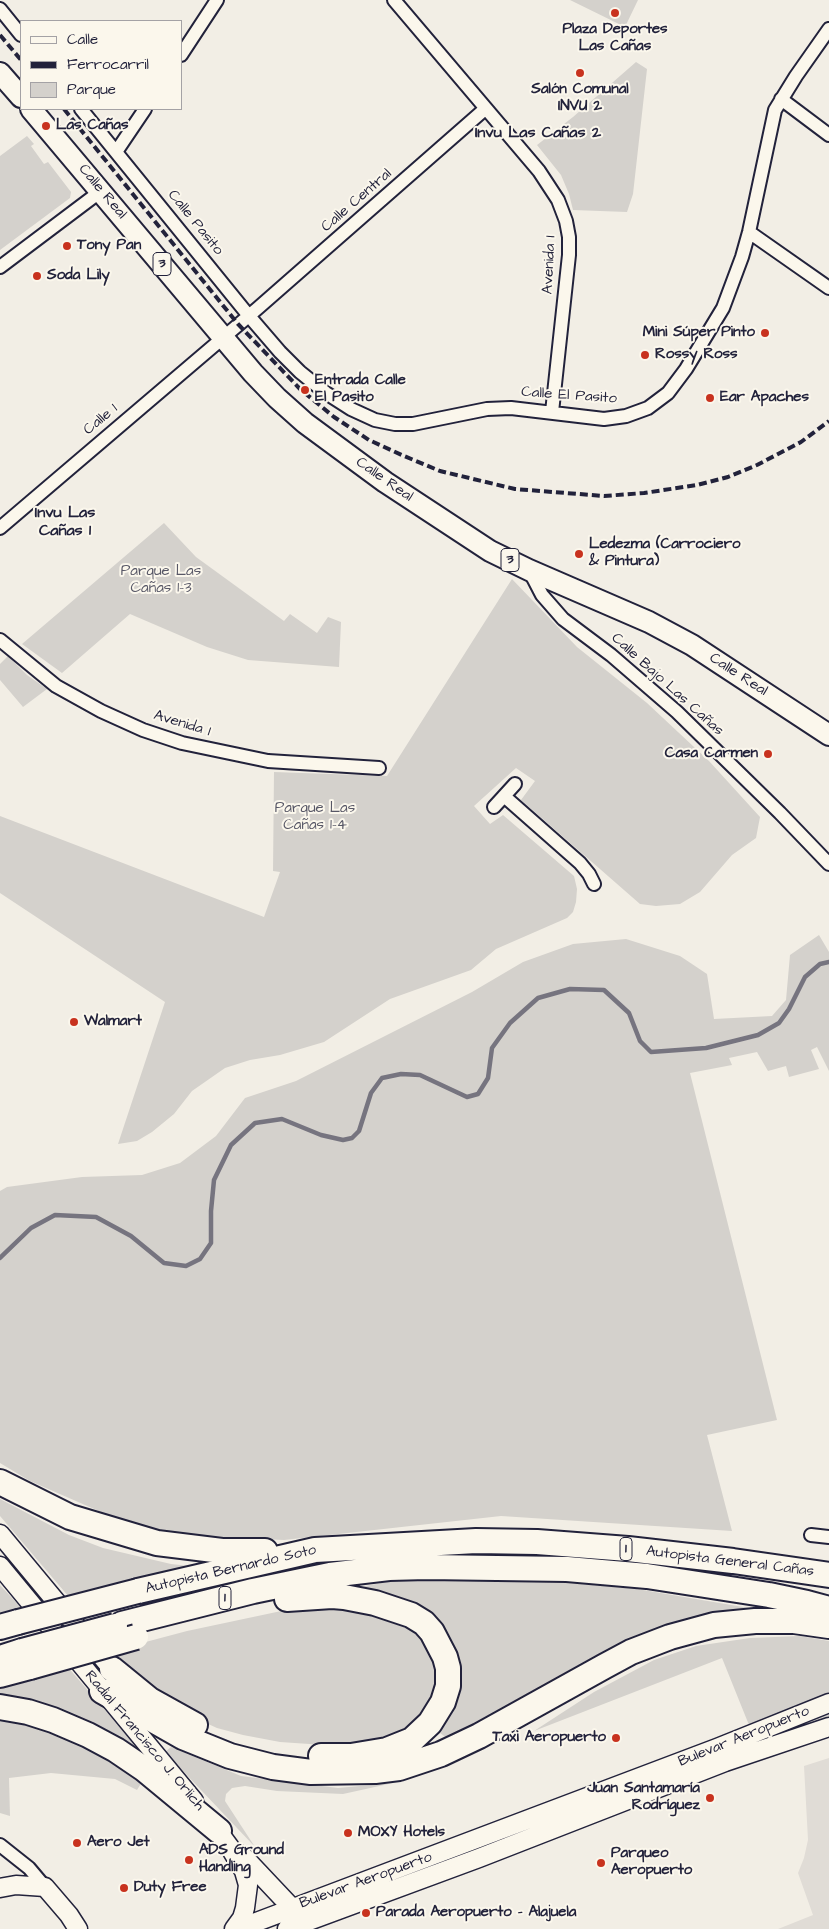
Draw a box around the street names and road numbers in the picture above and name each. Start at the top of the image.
street label: Calle Real [74,161,130,223]
street label: Calle Central [318,165,396,237]
street label: Calle Pasito [163,187,227,259]
street label: Avenida 1 [539,235,561,295]
road number: 3 [153,252,171,276]
street label: Calle El Pasito [521,384,617,408]
street label: Calle 1 [80,401,122,439]
street label: Calle Real [352,454,416,506]
road number: 3 [501,548,519,572]
street label: Calle Bajo Las Cañas [607,630,727,740]
street label: Calle Real [705,650,771,700]
street label: Avenida 1 [151,707,213,741]
road number: 1 [620,1538,632,1560]
street label: Autopista Bernardo Soto [144,1542,318,1598]
street label: Autopista General Cañas [645,1543,815,1581]
road number: 1 [219,1586,231,1610]
street label: Radial Francisco J. Orlich [80,1667,208,1815]
street label: Bulevar Aeropuerto [676,1702,812,1772]
street label: Bulevar Aeropuerto [297,1849,435,1913]

